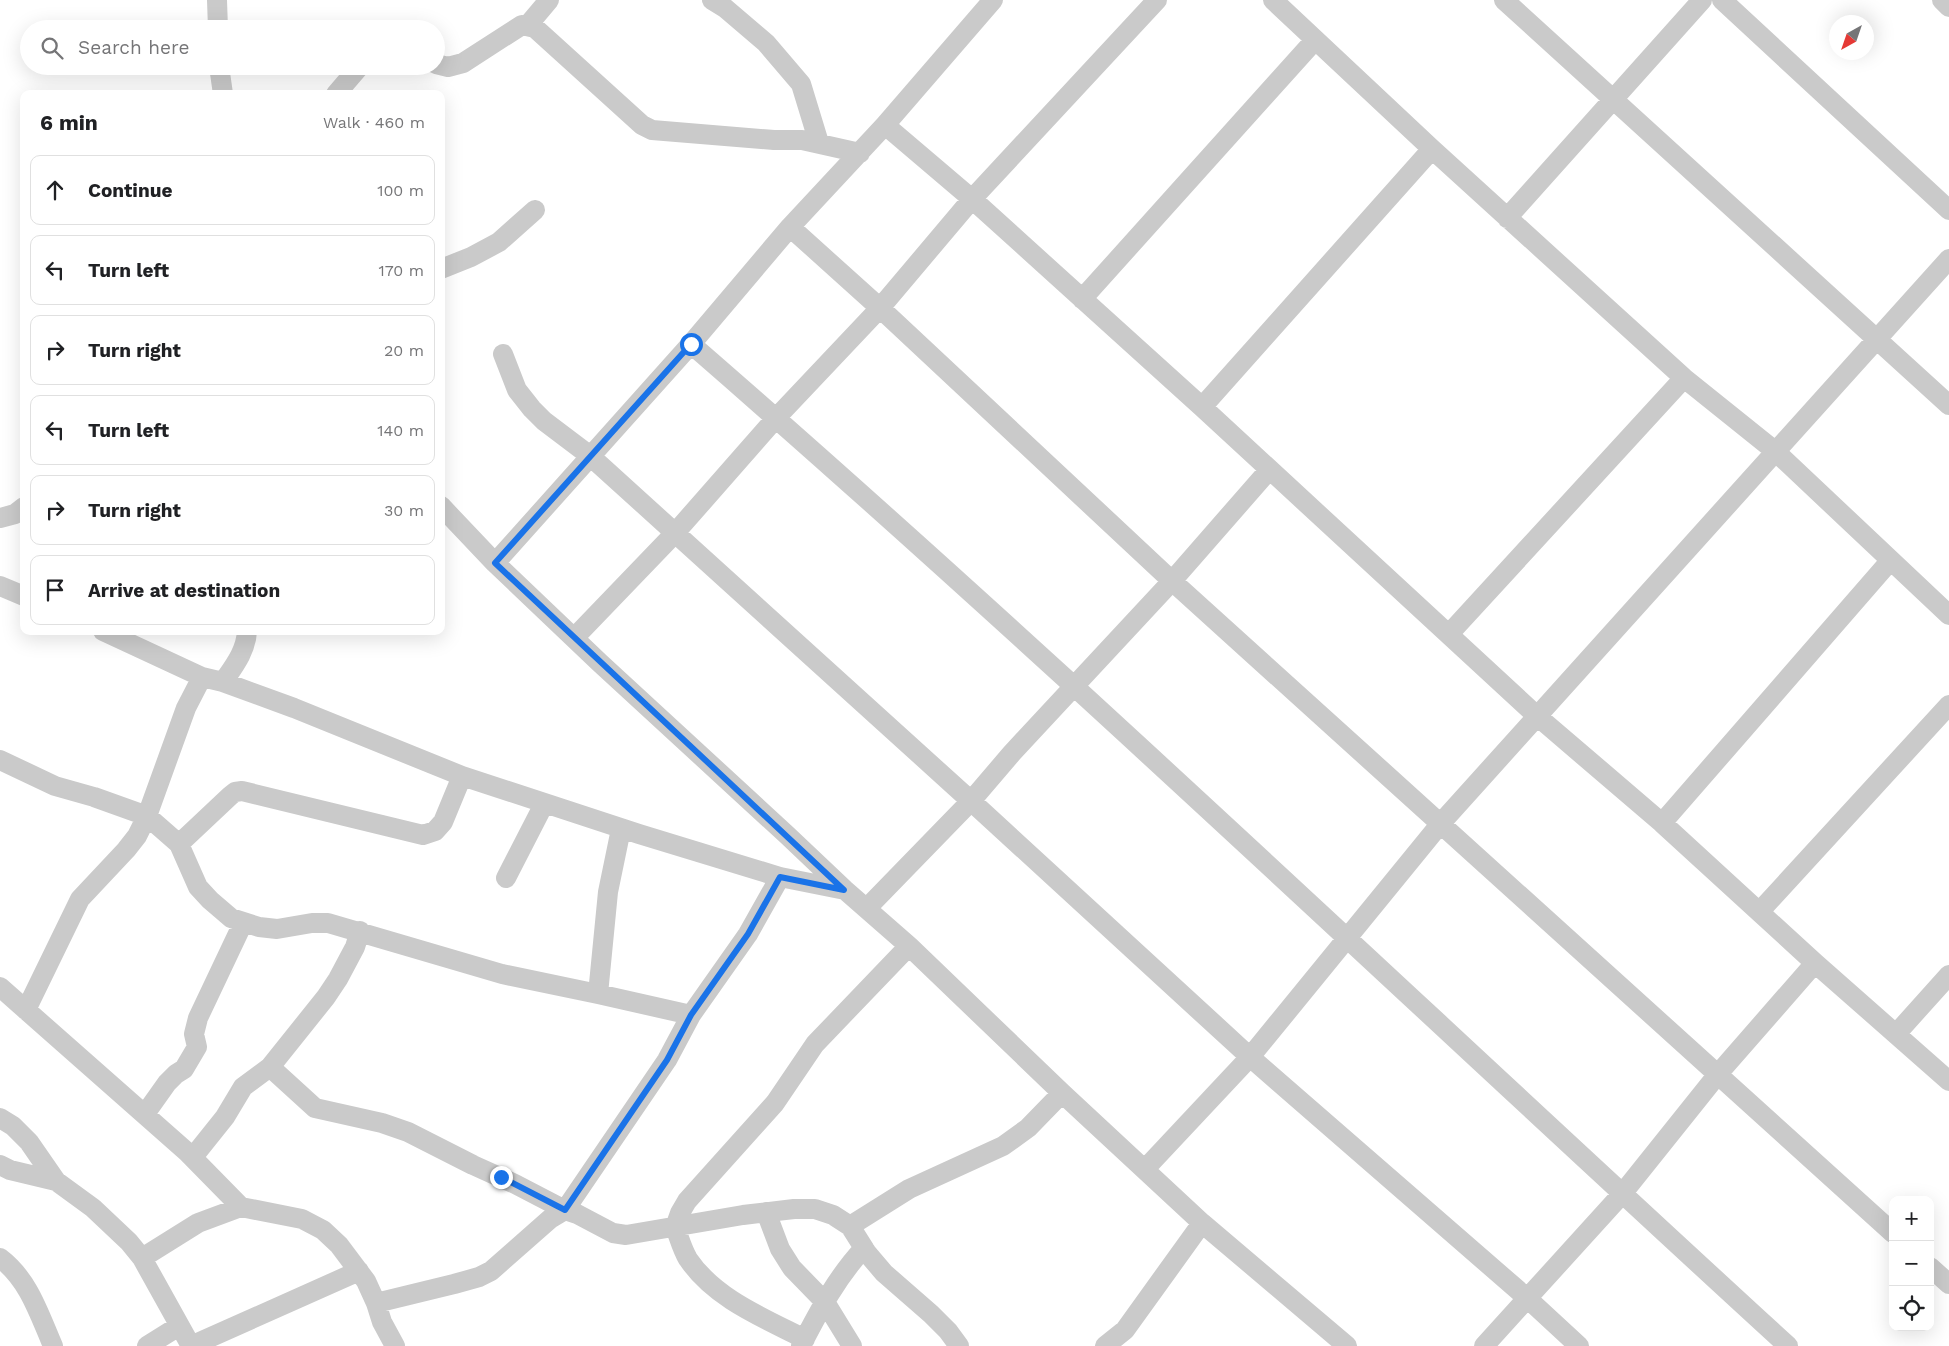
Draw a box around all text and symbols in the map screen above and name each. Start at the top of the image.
north arrow [1829,15,1874,60]
search box [20,20,445,75]
icon: search [38,34,66,62]
text: Search here [78,36,189,59]
text: 6 min [40,110,98,135]
text: Walk · 460 m [323,113,425,132]
icon: ahead [41,176,69,204]
text: Continue [88,179,172,202]
text: 100 m [377,181,424,200]
icon: left [41,256,69,284]
text: Turn left [88,259,169,282]
text: 170 m [378,261,424,280]
route start [680,333,703,356]
icon: right [41,336,69,364]
text: Turn right [88,339,181,362]
text: 20 m [384,341,424,360]
icon: left [41,416,69,444]
text: Turn left [88,419,169,442]
text: 140 m [377,421,424,440]
icon: right [41,496,69,524]
text: Turn right [88,499,181,522]
text: 30 m [384,501,424,520]
icon: arrive [41,576,69,604]
text: Arrive at destination [88,579,280,602]
route end [490,1166,513,1189]
map controls [1889,1196,1934,1331]
button: + [1889,1196,1934,1241]
button: − [1889,1241,1934,1286]
button: locate [1889,1286,1934,1331]

